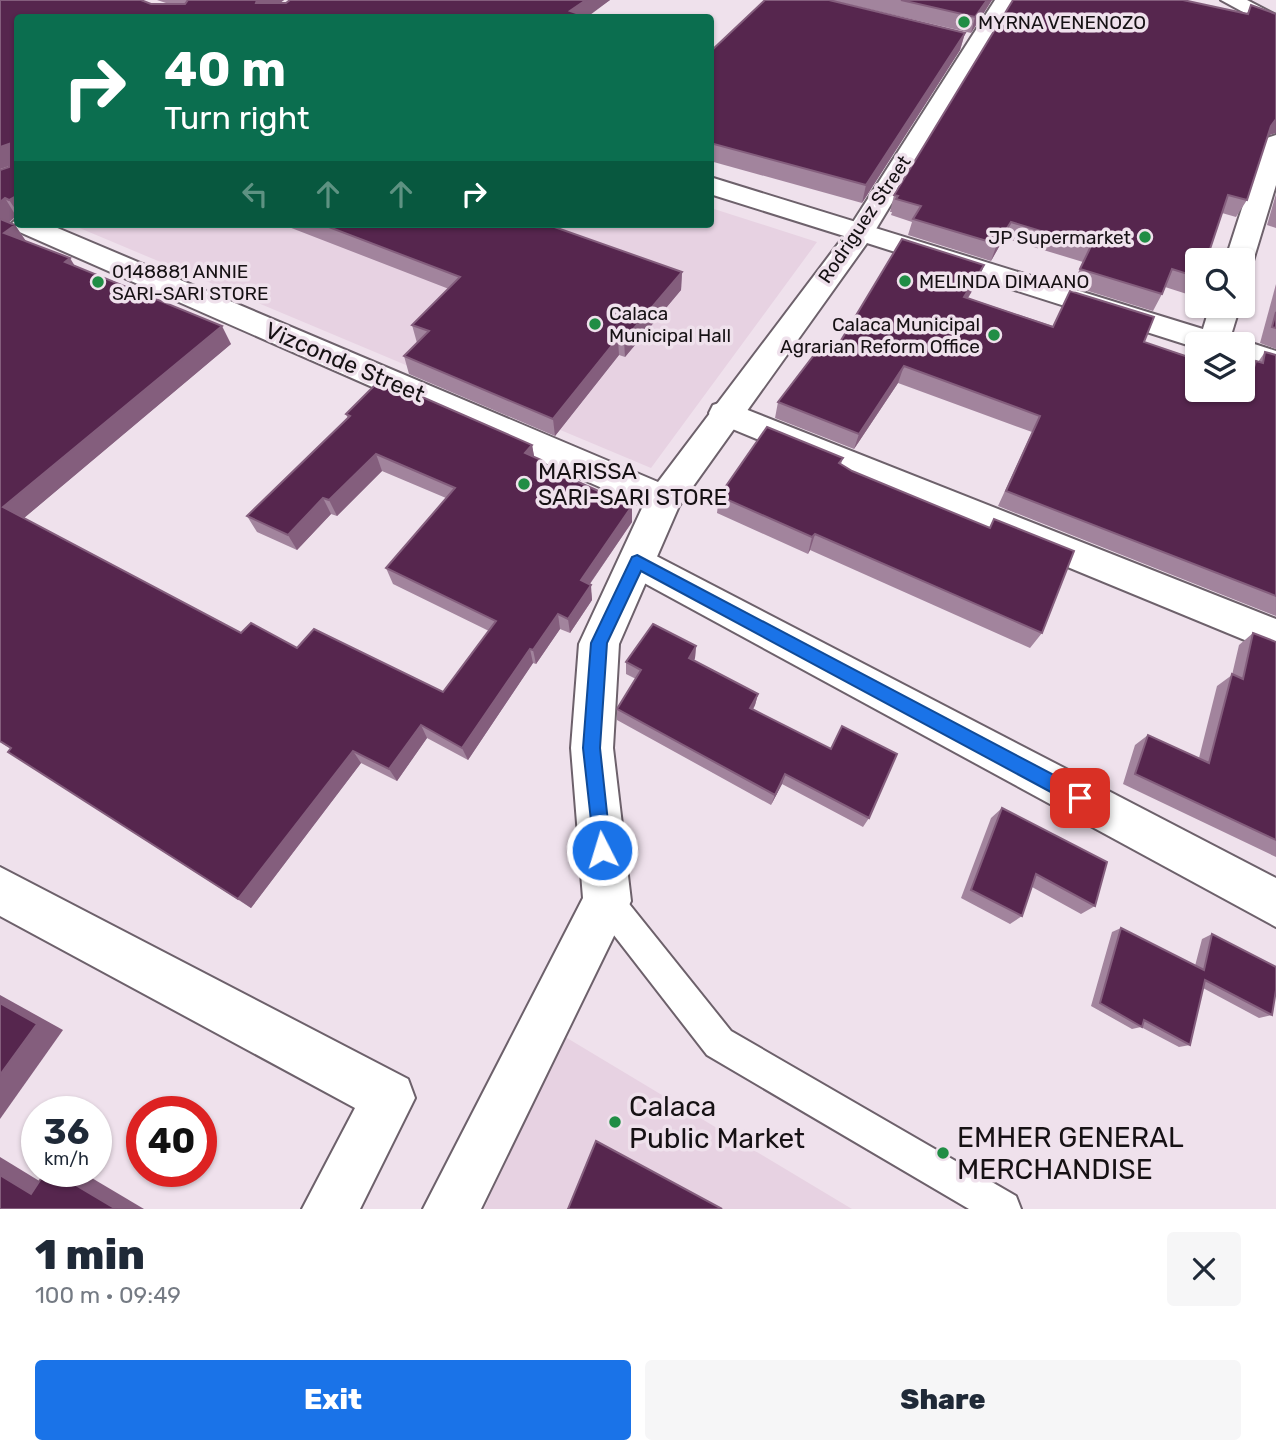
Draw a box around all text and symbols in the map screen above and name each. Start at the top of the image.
place label: MYRNA VENENOZO [978,11,1146,34]
marker: MYRNA VENENOZO [956,14,972,30]
text: 40 m [164,40,286,98]
icon: right [49,42,140,133]
text: Turn right [164,99,309,137]
street label: Rodriguez Street [813,151,916,287]
icon: left [236,175,274,213]
icon: ahead [309,175,347,213]
icon: ahead [382,175,420,213]
icon: right [455,175,493,213]
place label: JP Supermarket [988,226,1132,249]
marker: JP Supermarket [1137,229,1153,245]
map controls [1185,248,1255,402]
button: search [1185,248,1255,318]
place label: 0148881 ANNIE SARI-SARI STORE [112,260,269,305]
place label: MELINDA DIMAANO [919,270,1089,293]
marker: MELINDA DIMAANO [897,273,913,289]
marker: 0148881 ANNIE SARI-SARI STORE [90,274,106,290]
place label: Calaca Municipal Hall [609,302,731,347]
place label: Calaca Municipal Agrarian Reform Office [780,313,980,358]
street label: Vizconde Street [261,316,429,408]
marker: Calaca Municipal Hall [587,316,603,332]
marker: Calaca Municipal Agrarian Reform Office [986,327,1002,343]
button: layers [1185,332,1255,402]
place label: MARISSA SARI-SARI STORE [538,457,728,511]
marker: MARISSA SARI-SARI STORE [516,476,532,492]
pin [1050,768,1110,828]
icon: arrive [1061,779,1099,817]
position arrow [565,813,639,887]
place label: Calaca Public Market [629,1090,805,1155]
speed limit sign: 40 [126,1096,217,1187]
text: 36 [44,1111,89,1153]
marker: Calaca Public Market [607,1114,623,1130]
place label: EMHER GENERAL MERCHANDISE [957,1121,1184,1186]
marker: EMHER GENERAL MERCHANDISE [935,1145,951,1161]
text: km/h [44,1148,89,1170]
text: 1 min [35,1230,145,1280]
button: close [1167,1232,1241,1306]
text: 100 m · 09:49 [35,1281,181,1309]
button: Exit [35,1360,631,1440]
button: Share [645,1360,1241,1440]

